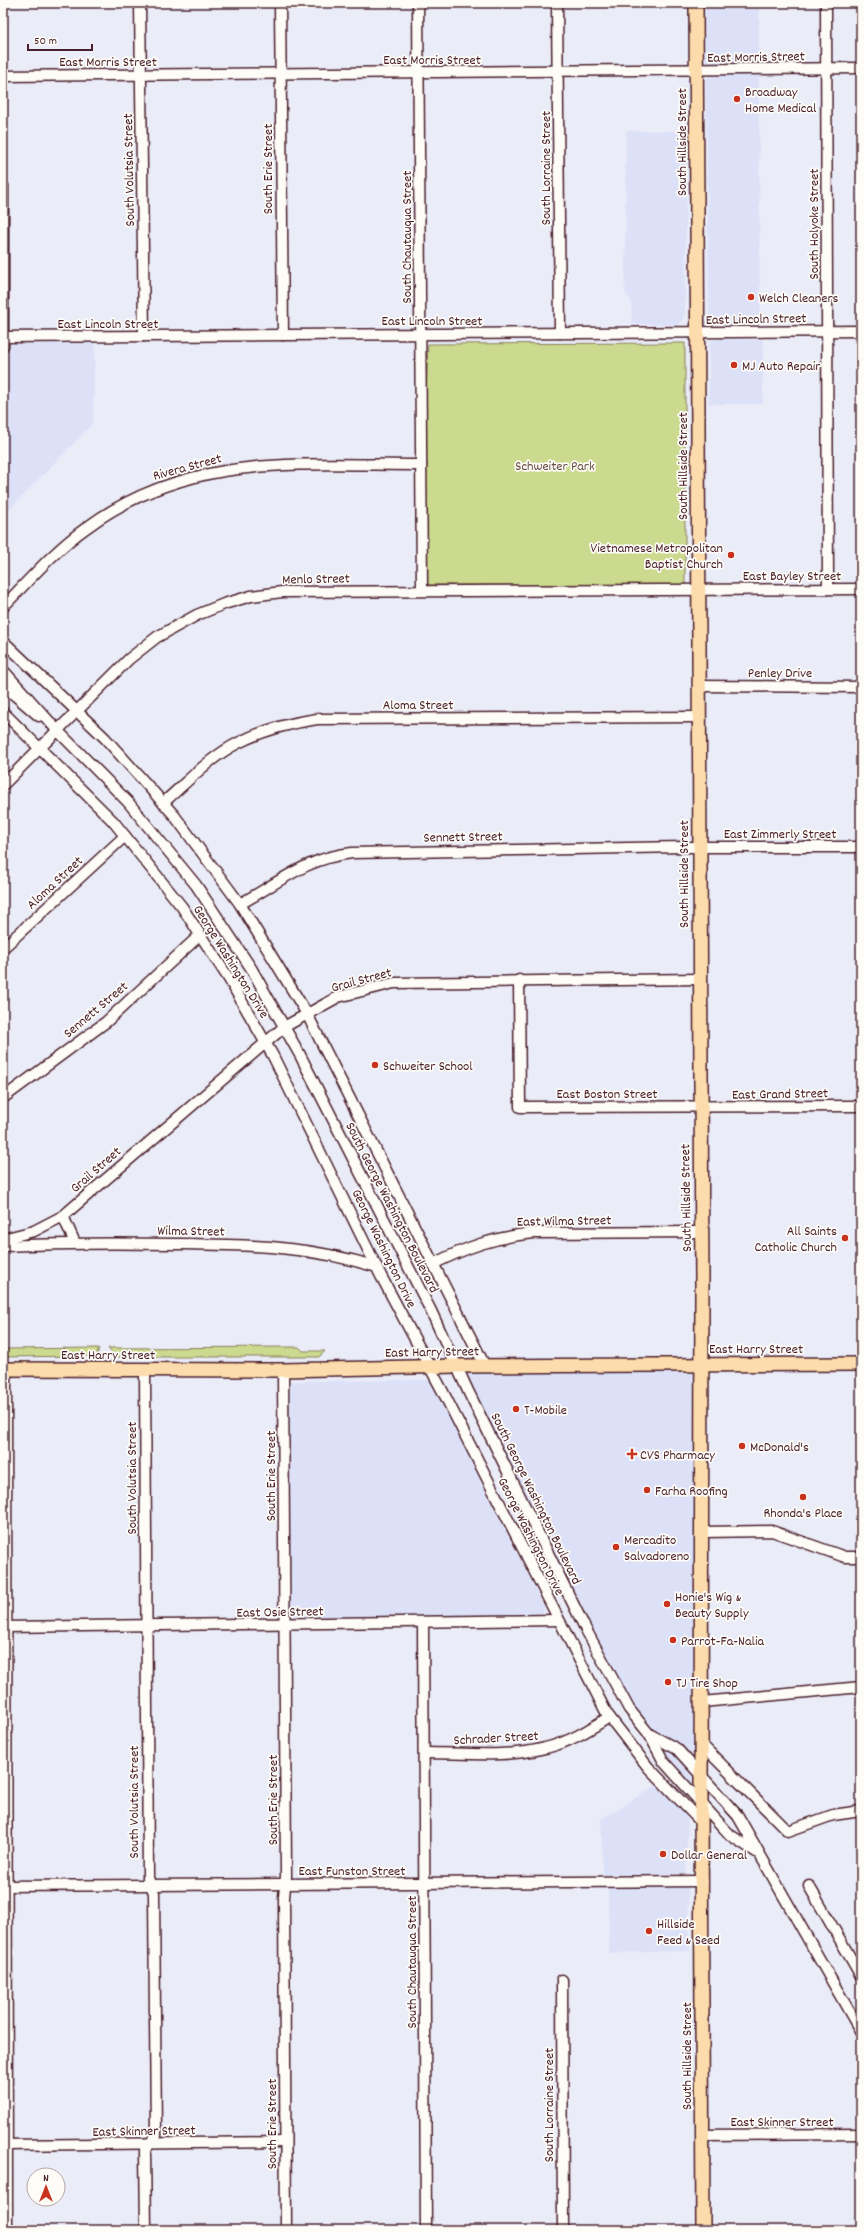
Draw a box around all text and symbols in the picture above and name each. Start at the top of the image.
scale bar [28,26,92,52]
text: 50 m [34,33,57,50]
street label: East Morris Street [707,47,805,69]
street label: East Morris Street [383,51,481,71]
street label: East Morris Street [59,53,157,73]
place label: Broadway Home Medical [745,83,817,119]
street label: South Hillside Street [673,88,693,196]
marker: Broadway Home Medical [732,94,742,104]
street label: South Lorraine Street [537,111,557,225]
street label: South Volutsia Street [119,113,141,227]
street label: South Erie Street [259,124,279,214]
street label: South Holyoke Street [805,169,825,279]
street label: South Chautauqua Street [398,171,418,303]
place label: Welch Cleaners [759,289,839,309]
marker: Welch Cleaners [746,292,756,302]
street label: East Lincoln Street [705,309,807,331]
street label: East Lincoln Street [382,312,482,332]
street label: East Lincoln Street [58,315,158,335]
place label: MJ Auto Repair [742,357,821,377]
marker: MJ Auto Repair [729,360,739,370]
street label: South Hillside Street [674,412,694,520]
street label: Rivera Street [151,449,224,487]
park label: Schweiter Park [515,457,595,477]
place label: Vietnamese Metropolitan Baptist Church [591,539,723,575]
marker: Vietnamese Metropolitan Baptist Church [726,550,736,560]
street label: East Bayley Street [743,567,841,587]
street label: Menlo Street [282,569,350,591]
street label: Penley Drive [748,664,812,684]
street label: Aloma Street [383,696,453,716]
street label: South Hillside Street [675,820,695,928]
street label: East Zimmerly Street [724,825,836,845]
street label: Sennett Street [423,827,503,849]
street label: Aloma Street [23,852,88,915]
street label: George Washington Drive [187,902,273,1023]
street label: Grail Street [329,963,394,999]
street label: Sennett Street [60,977,133,1044]
place label: Schweiter School [383,1057,473,1077]
marker: Schweiter School [370,1060,380,1070]
street label: East Grand Street [732,1084,828,1106]
street label: East Boston Street [556,1085,658,1105]
street label: South George Washington Boulevard [339,1119,443,1297]
street label: Grail Street [66,1143,126,1198]
street label: South Hillside Street [676,1144,698,1252]
street label: George Washington Drive [346,1186,421,1312]
street label: East Wilma Street [517,1211,611,1233]
street label: Wilma Street [157,1221,225,1243]
place label: All Saints Catholic Church [754,1222,837,1258]
marker: All Saints Catholic Church [840,1233,850,1243]
street label: East Harry Street [709,1340,803,1360]
street label: East Harry Street [385,1342,479,1364]
street label: East Harry Street [61,1346,155,1366]
place label: T-Mobile [524,1401,567,1421]
marker: T-Mobile [511,1404,521,1414]
street label: South George Washington Boulevard [485,1410,586,1588]
street label: South Volutsia Street [123,1422,143,1534]
street label: South Erie Street [262,1431,282,1521]
place label: McDonald's [750,1438,809,1458]
marker: McDonald's [737,1441,747,1451]
place label: CVS Pharmacy [640,1446,715,1466]
marker: CVS Pharmacy [627,1449,637,1459]
street label: George Washington Drive [492,1474,569,1599]
place label: Farha Roofing [655,1482,728,1502]
marker: Farha Roofing [642,1485,652,1495]
marker: Rhonda's Place [798,1492,808,1502]
place label: Rhonda's Place [764,1504,842,1524]
place label: Mercadito Salvadoreno [624,1531,689,1567]
marker: Mercadito Salvadoreno [611,1542,621,1552]
place label: Honie's Wig & Beauty Supply [675,1588,749,1624]
marker: Honie's Wig & Beauty Supply [662,1599,672,1609]
street label: East Osie Street [236,1602,324,1624]
place label: Parrot-Fa-Nalia [681,1632,764,1652]
marker: Parrot-Fa-Nalia [668,1635,678,1645]
place label: TJ Tire Shop [676,1674,738,1694]
marker: TJ Tire Shop [663,1677,673,1687]
street label: Schrader Street [453,1727,539,1751]
street label: South Volutsia Street [125,1746,145,1858]
street label: South Erie Street [264,1755,284,1845]
place label: Dollar General [671,1846,748,1866]
marker: Dollar General [658,1849,668,1859]
street label: East Funston Street [299,1862,405,1882]
street label: South Chautauqua Street [403,1896,423,2028]
place label: Hillside Feed & Seed [657,1915,720,1951]
marker: Hillside Feed & Seed [644,1926,654,1936]
street label: South Hillside Street [678,2002,698,2110]
street label: South Lorraine Street [540,2048,560,2162]
street label: South Erie Street [263,2079,283,2169]
street label: East Skinner Street [730,2113,834,2133]
street label: East Skinner Street [92,2121,196,2143]
north arrow [26,2167,66,2207]
text: N [43,2171,49,2187]

